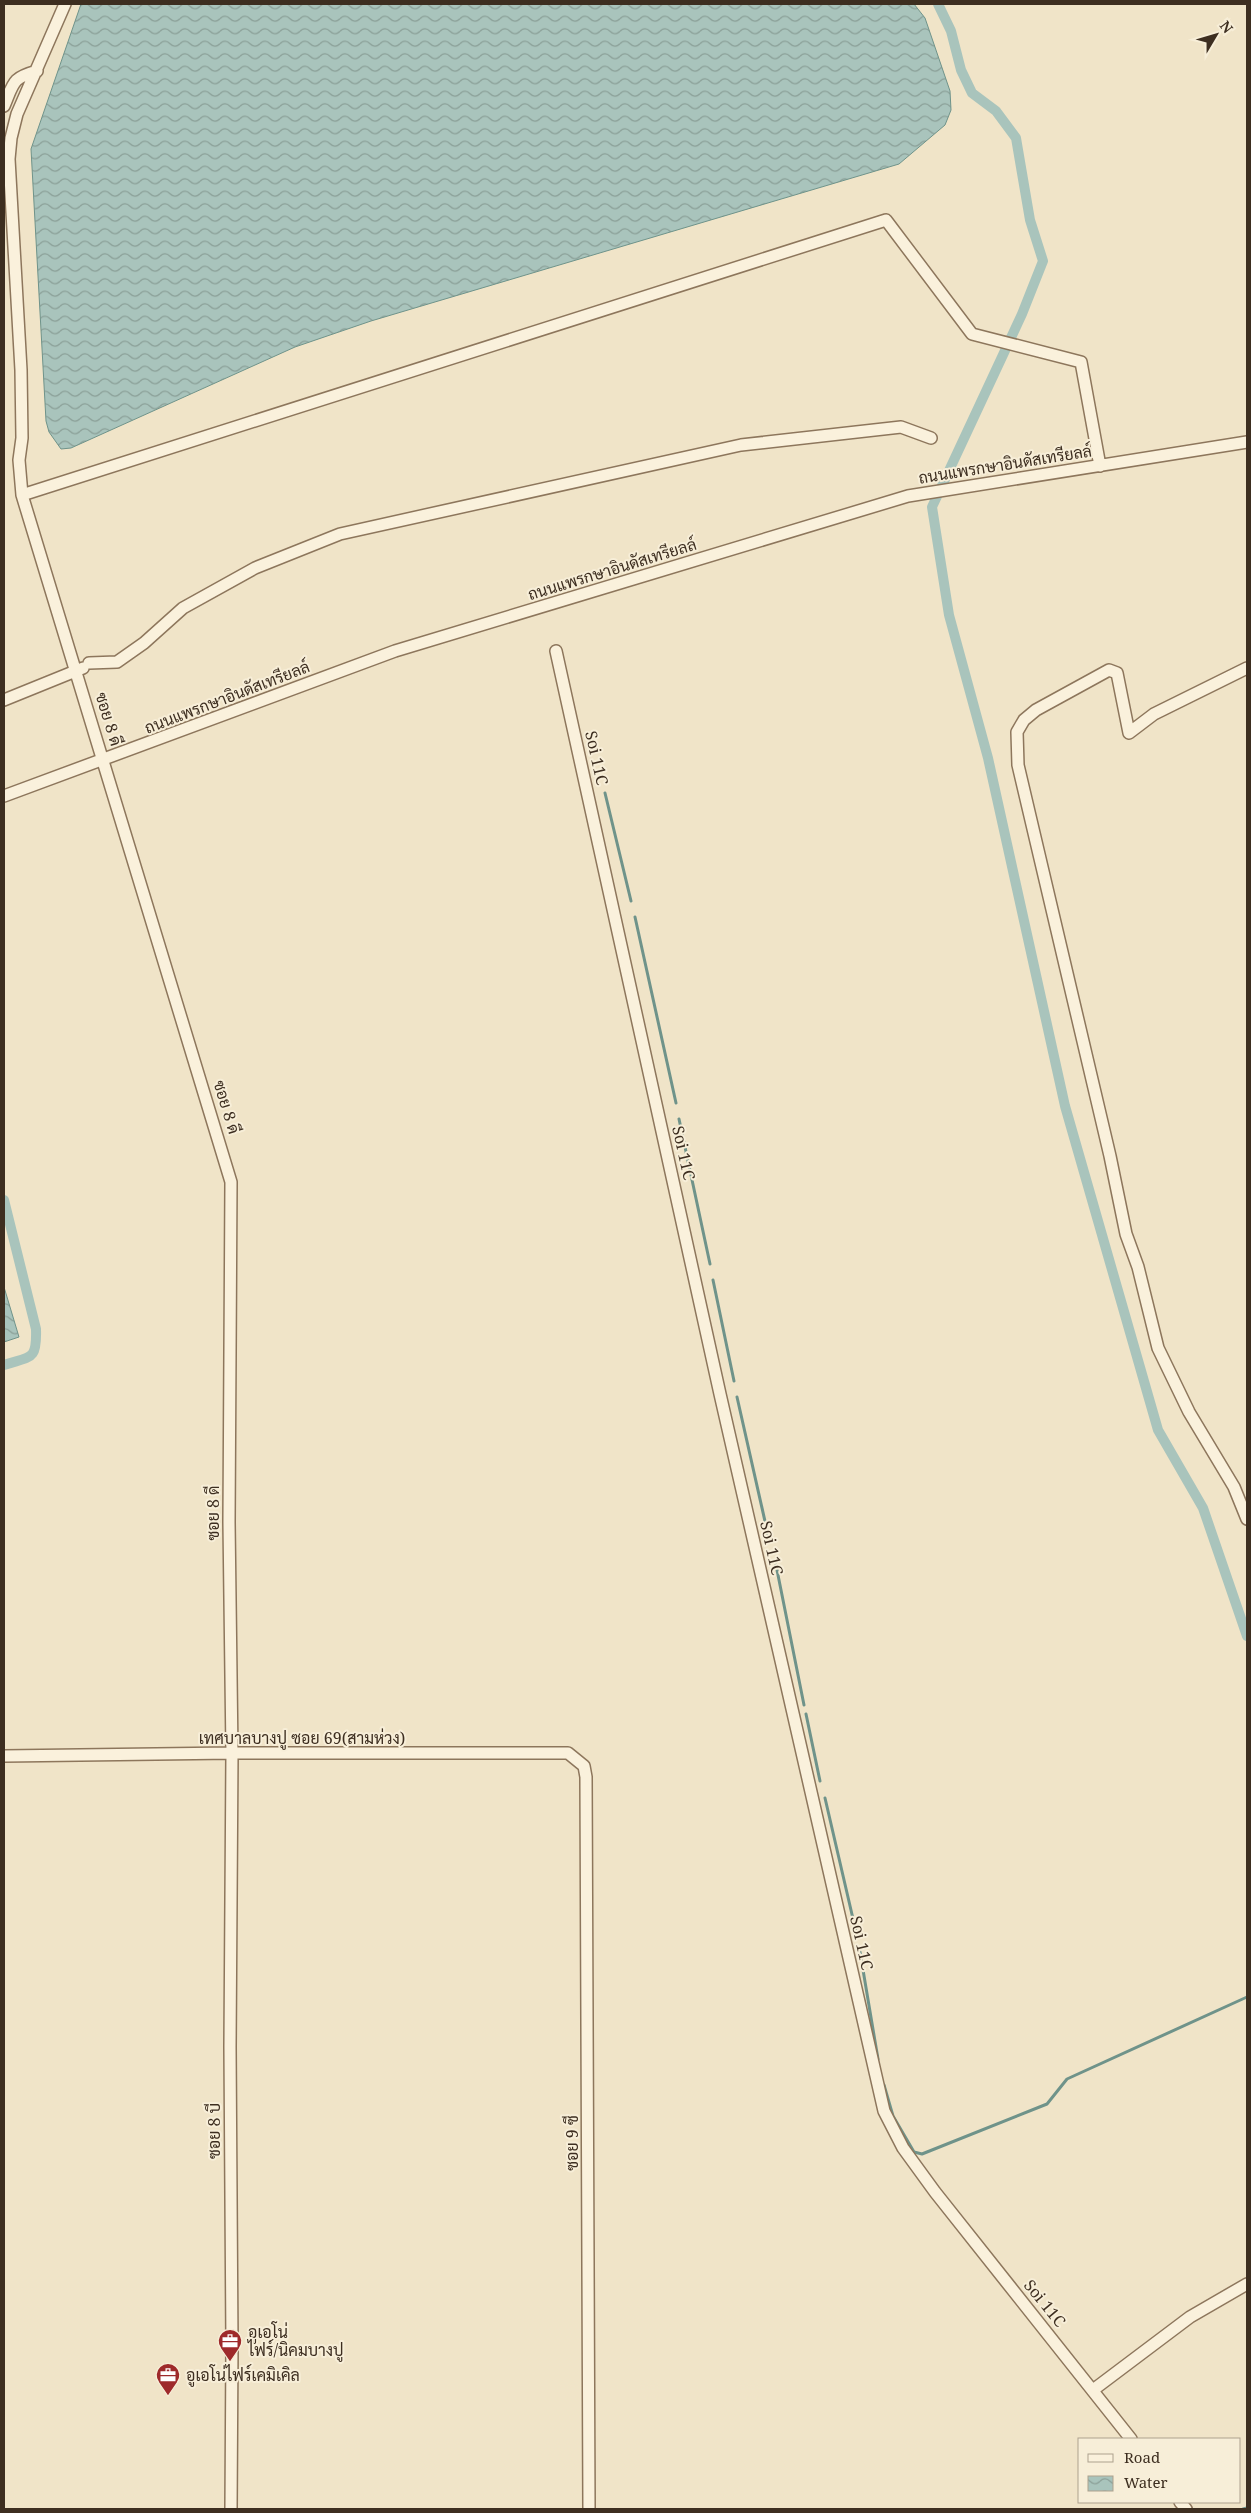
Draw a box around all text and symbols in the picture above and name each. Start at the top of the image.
north arrow [1191,10,1241,60]
text: N [1216,16,1238,37]
street label: ถนนแพรกษาอินดัสเทรียลล์ [917,438,1093,489]
street label: ถนนแพรกษาอินดัสเทรียลล์ [525,532,699,605]
street label: ถนนแพรกษาอินดัสเทรียลล์ [141,654,313,739]
street label: ซอย 8 ดี [90,689,128,749]
street label: Soi 11C [580,729,614,787]
street label: ซอย 8 ดี [208,1077,246,1137]
street label: Soi 11C [667,1124,701,1182]
street label: ซอย 8 ดี [202,1485,224,1541]
street label: Soi 11C [755,1519,789,1577]
street label: เทศบาลบางปู ซอย 69(สามห่วง) [199,1727,405,1750]
street label: Soi 11C [845,1914,879,1972]
street label: ซอย 8 บี [203,2103,225,2159]
street label: ซอย 9 ซี [561,2115,583,2171]
street label: Soi 11C [1019,2275,1071,2331]
place label: อูเอโน่ ไฟร์/นิคมบางปู [246,2321,344,2362]
office icon: อูเอโน่ ไฟร์/นิคมบางปู [217,2328,243,2362]
office icon: อูเอโน่ไฟร์เคมิเคิล [155,2362,181,2396]
place label: อูเอโน่ไฟร์เคมิเคิล [186,2363,300,2387]
legend [1078,2438,1241,2503]
text: Road [1124,2447,1160,2467]
text: Water [1124,2472,1167,2492]

